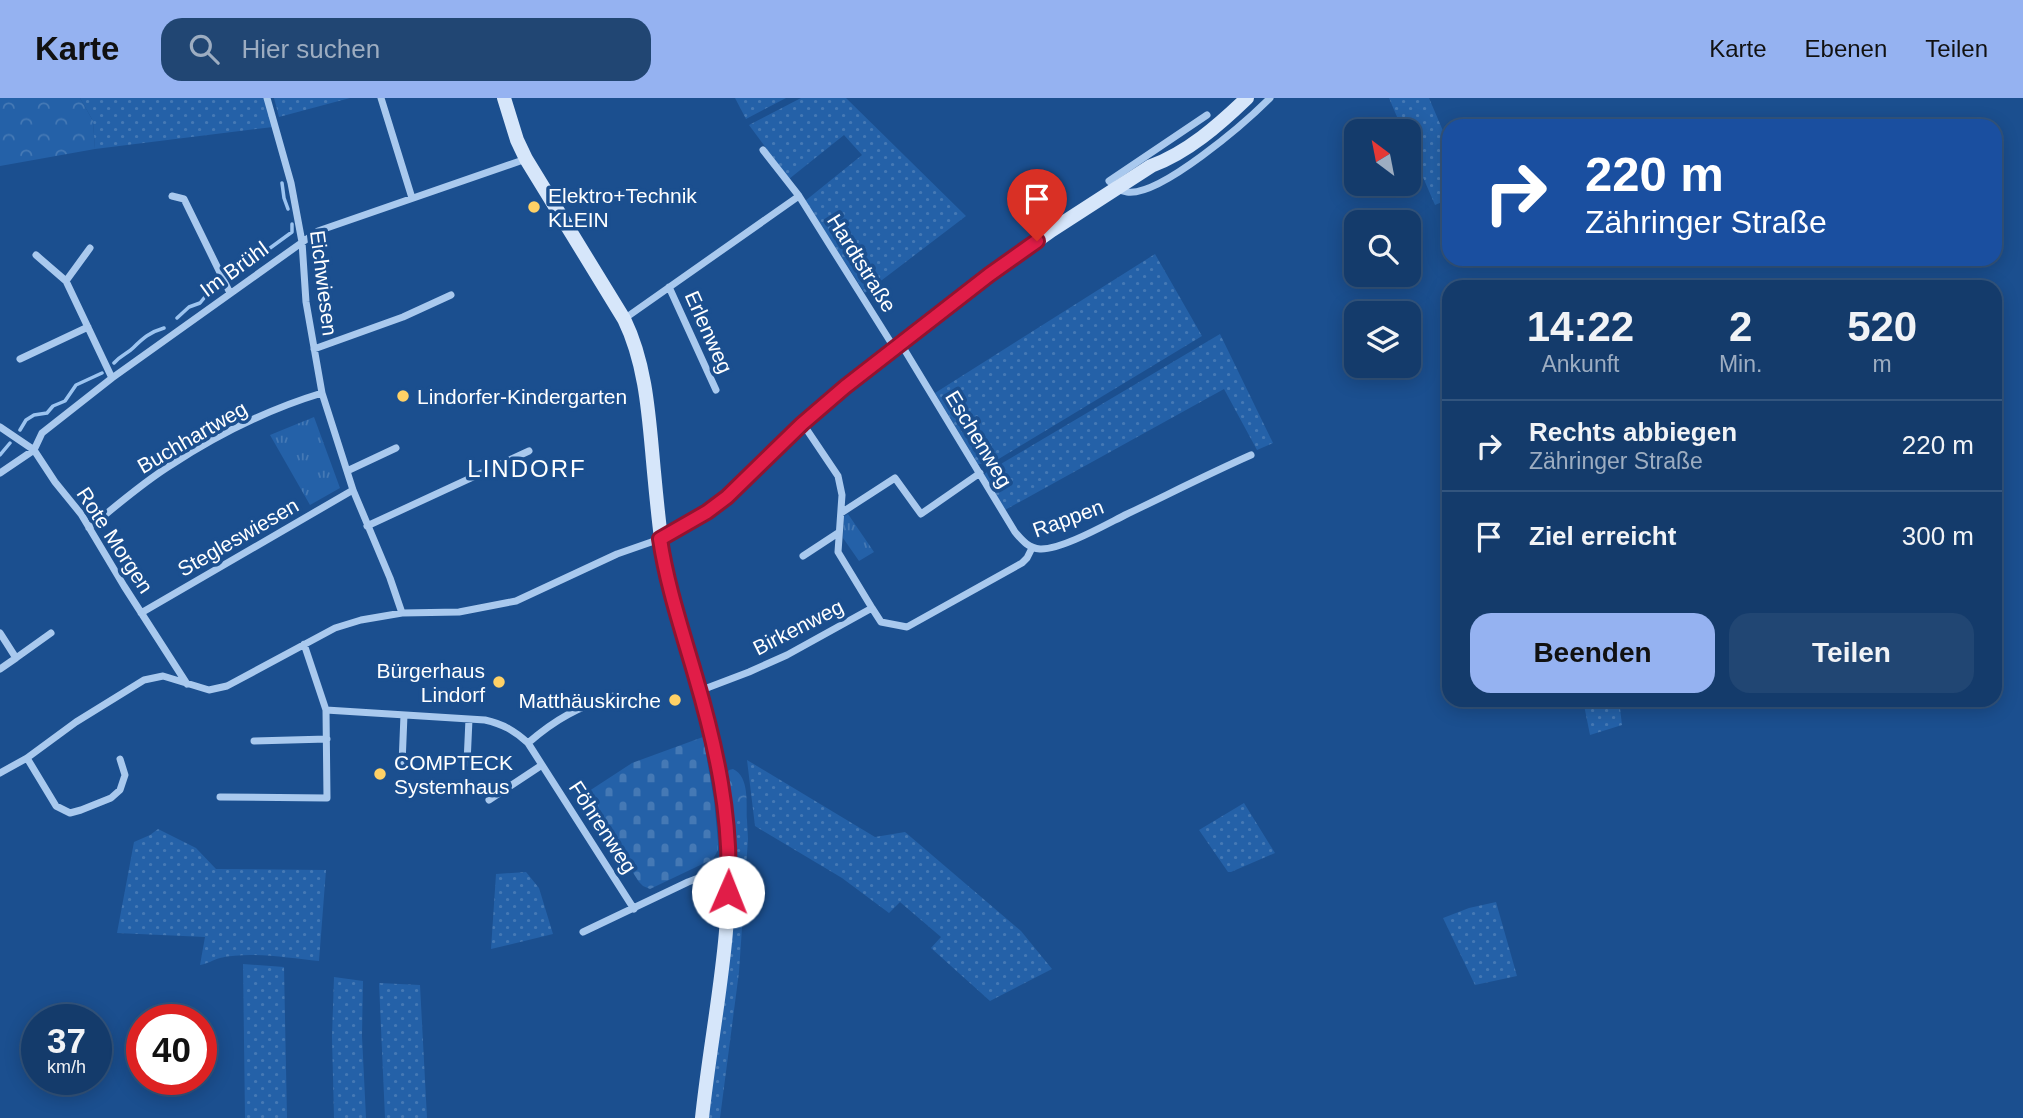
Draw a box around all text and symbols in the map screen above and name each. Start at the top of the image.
search box [161,18,651,81]
text: Karte [35,30,119,67]
icon: search [185,30,223,68]
text: Hier suchen [241,34,380,64]
text: Karte [1709,35,1767,62]
text: Ebenen [1805,35,1887,62]
text: Teilen [1925,35,1988,62]
north arrow [1344,119,1421,196]
map controls [1344,119,1421,378]
icon: right [1470,147,1561,238]
text: 220 m [1585,147,1724,201]
pin [1007,169,1067,241]
icon: arrive [1018,180,1056,218]
place label: Elektro+Technik KLEIN [548,184,697,231]
marker: Elektro+Technik KLEIN [526,199,542,215]
text: Zähringer Straße [1585,204,1827,240]
street label: Hardtstraße [823,210,901,316]
button: search [1344,210,1421,287]
street label: Eichwiesen [306,229,342,337]
street label: Im Brühl [196,237,272,301]
street label: Erlenweg [681,287,737,377]
button: layers [1344,301,1421,378]
text: 14:22 [1527,303,1634,350]
text: 2 [1729,303,1752,350]
text: 520 [1847,303,1917,350]
text: Ankunft [1541,351,1619,377]
text: Min. [1719,351,1762,377]
text: m [1873,351,1892,377]
place label: Lindorfer-Kindergarten [417,385,627,408]
street label: Eschenweg [941,387,1017,491]
marker: Lindorfer-Kindergarten [395,388,411,404]
street label: Buchhartweg [133,396,251,478]
text: Rechts abbiegen [1529,417,1737,447]
icon: right [1470,427,1508,465]
text: 220 m [1902,430,1974,460]
text: Zähringer Straße [1529,448,1703,474]
district label: LINDORF [467,455,587,482]
street label: Rote Morgen [72,483,158,597]
street label: Stegleswiesen [174,493,302,581]
street label: Rappen [1030,495,1106,541]
icon: arrive [1470,518,1508,556]
text: Ziel erreicht [1529,521,1676,551]
text: 300 m [1902,521,1974,551]
street label: Birkenweg [749,594,847,660]
button: Beenden [1470,613,1715,693]
button: Teilen [1729,613,1974,693]
place label: Bürgerhaus Lindorf [376,659,485,706]
marker: Bürgerhaus Lindorf [491,674,507,690]
place label: Matthäuskirche [519,689,661,712]
marker: Matthäuskirche [667,692,683,708]
place label: COMPTECK Systemhaus [394,751,513,798]
marker: COMPTECK Systemhaus [372,766,388,782]
street label: Föhrenweg [565,777,641,877]
position arrow [691,855,765,929]
speed limit sign: 40 [126,1004,217,1095]
text: 37 [47,1021,86,1060]
text: km/h [47,1057,86,1077]

